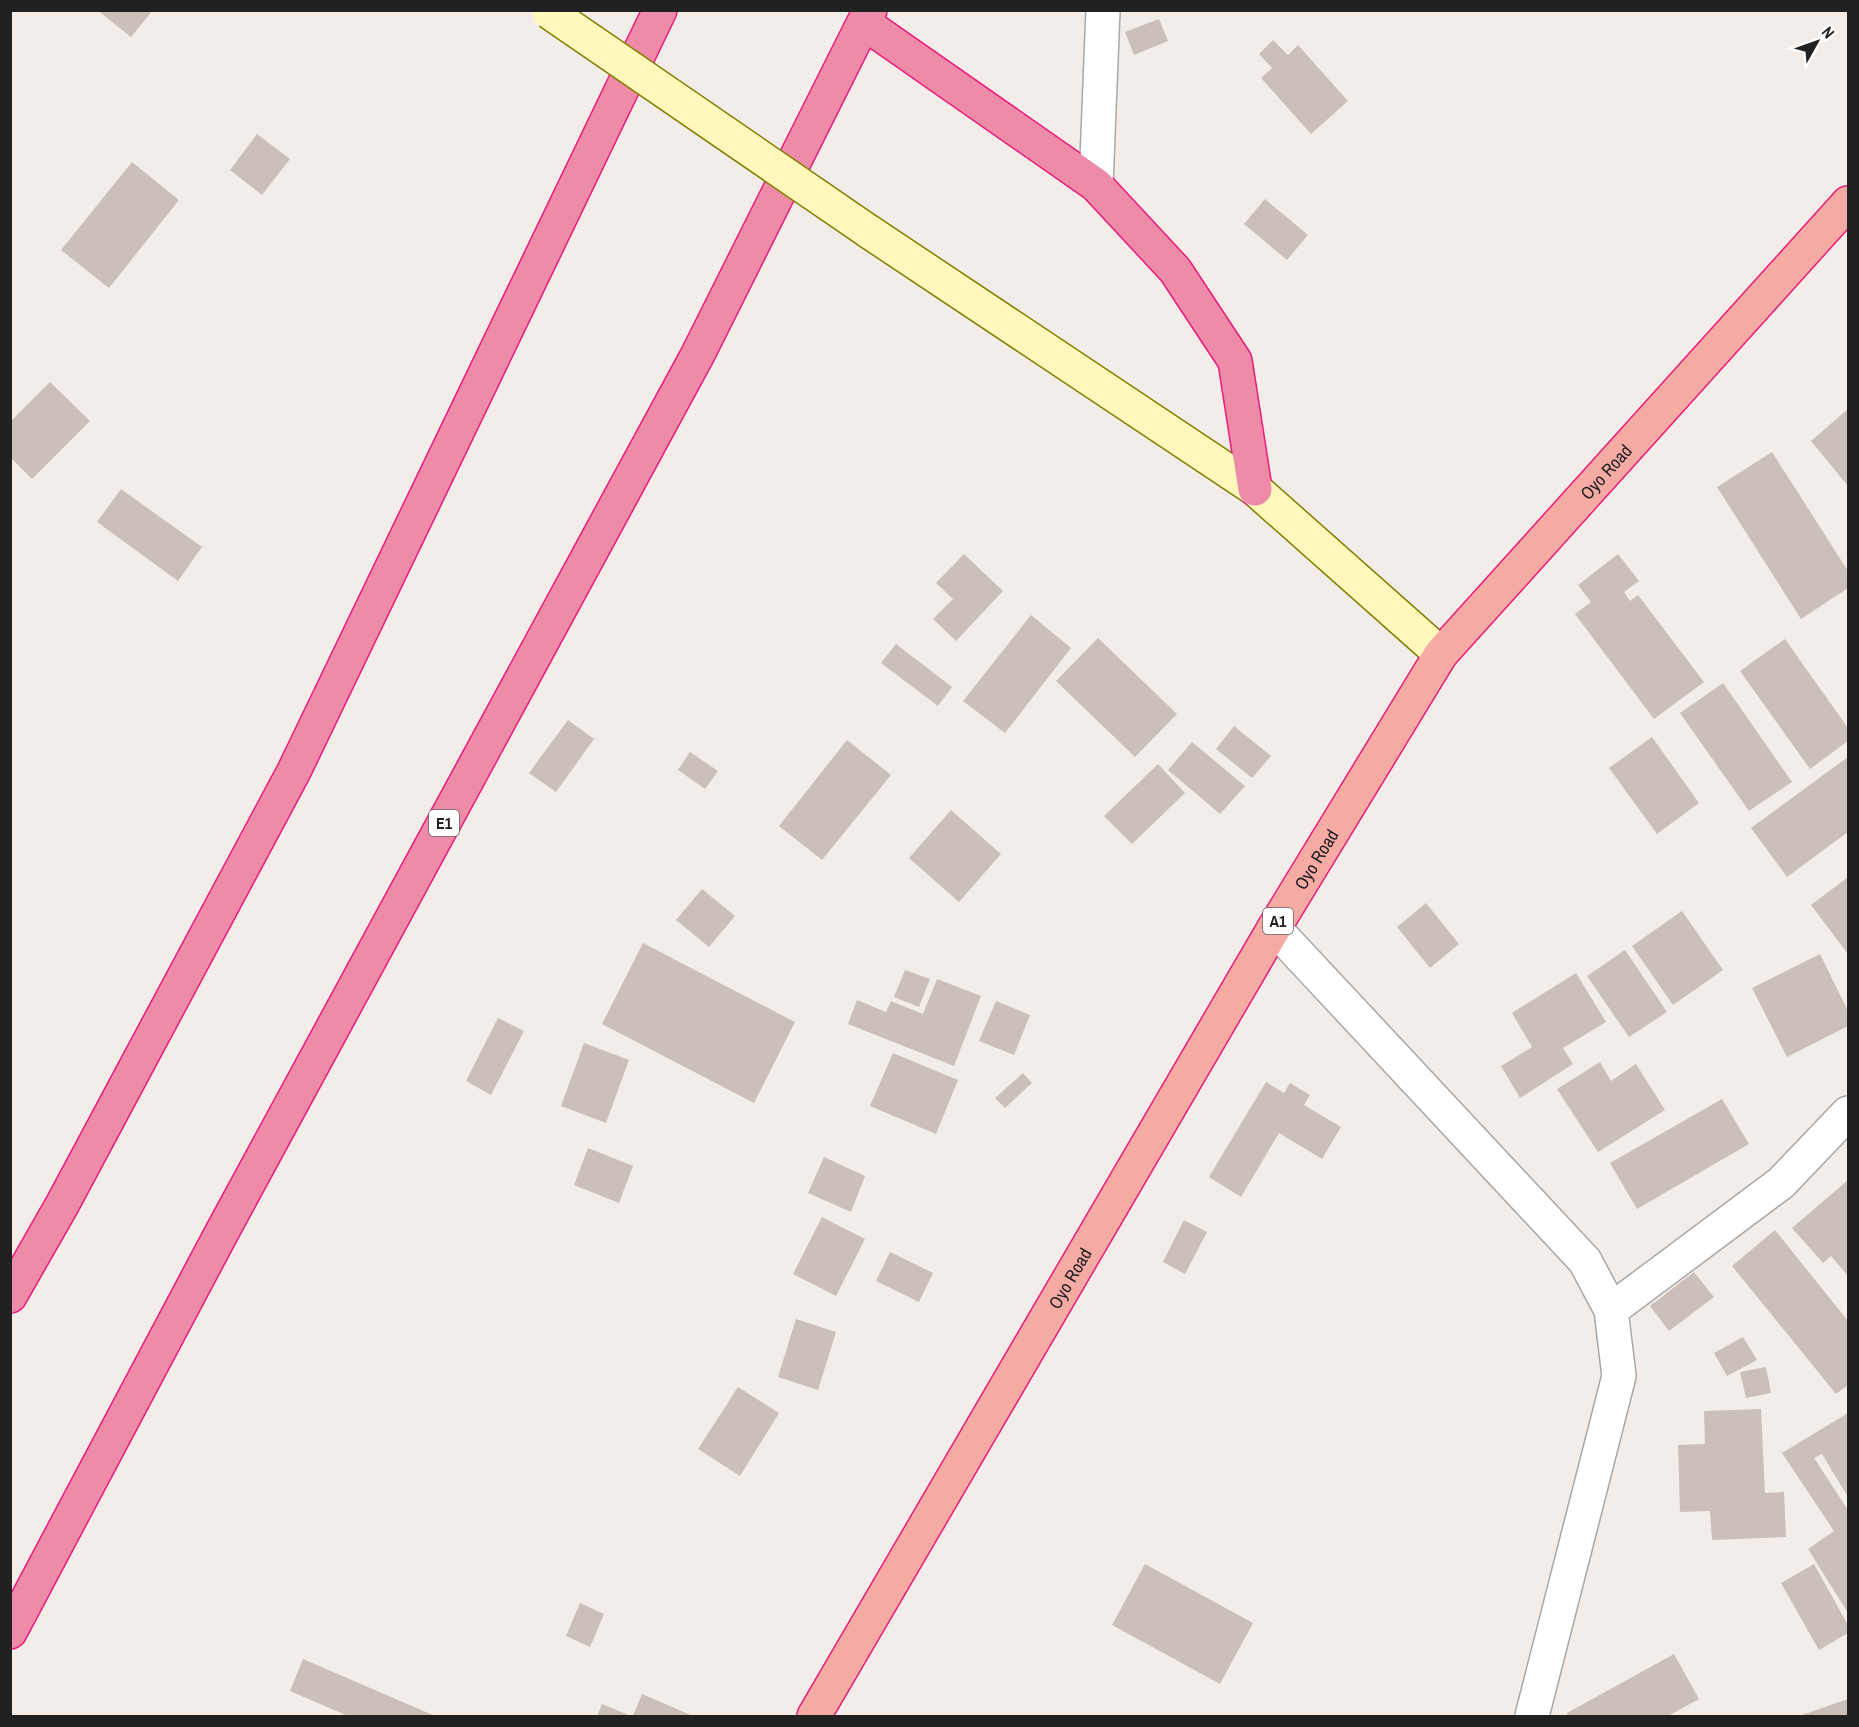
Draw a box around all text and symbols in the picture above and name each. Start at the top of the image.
north arrow [1787,12,1847,72]
text: N [1817,22,1840,43]
street label: Oyo Road [1574,439,1637,505]
road number: E1 [429,810,459,836]
street label: Oyo Road [1288,824,1344,894]
road number: A1 [1263,908,1293,934]
street label: Oyo Road [1042,1243,1097,1313]

